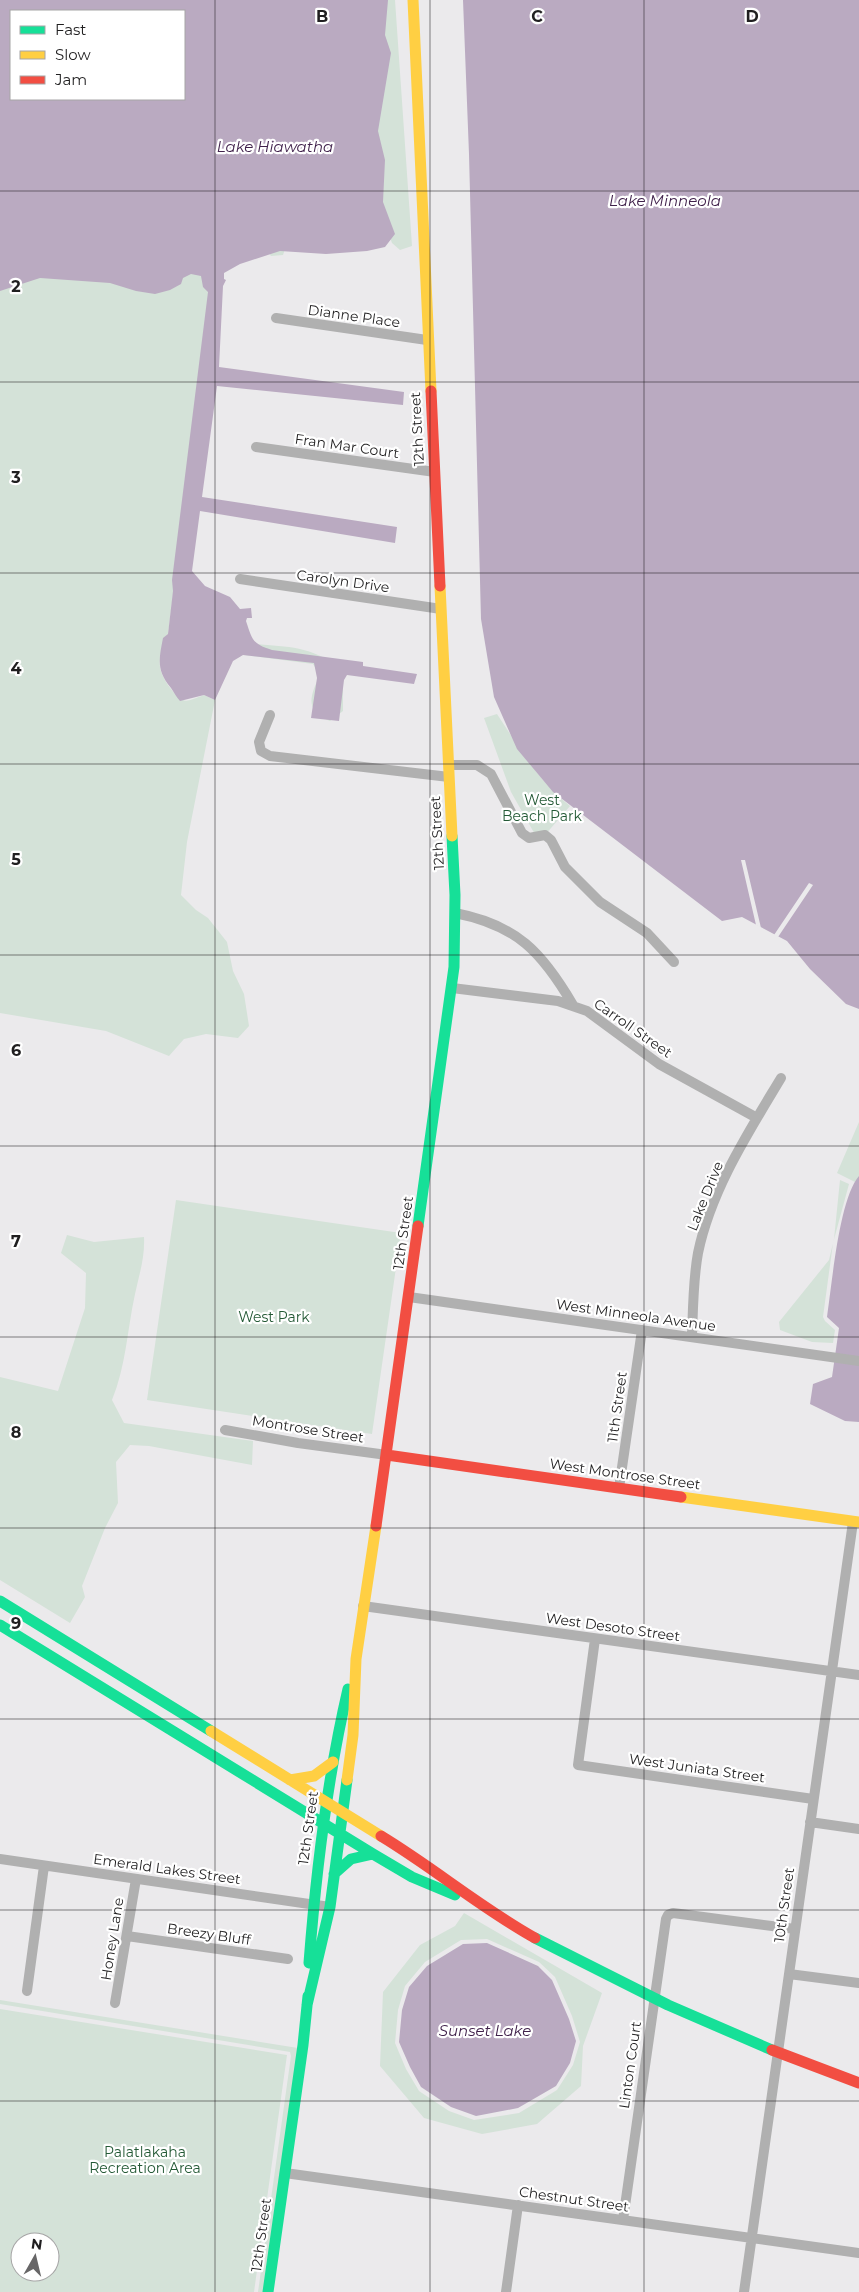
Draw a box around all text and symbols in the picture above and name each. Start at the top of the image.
text: B [316,7,328,26]
text: C [531,7,543,26]
text: D [745,7,759,26]
legend [10,10,185,100]
text: Fast [55,20,86,39]
text: Slow [55,45,91,64]
text: Jam [54,70,87,89]
water label: Lake Hiawatha [217,137,333,156]
water label: Lake Minneola [609,191,721,210]
text: 2 [11,277,21,296]
street label: Dianne Place [307,301,401,331]
street label: 12th Street [406,391,428,466]
street label: Fran Mar Court [294,430,401,462]
text: 3 [10,468,21,487]
street label: Carolyn Drive [296,566,390,596]
text: 4 [10,659,22,678]
park label: West Beach Park [502,791,583,825]
street label: 12th Street [426,795,448,870]
text: 5 [11,850,21,869]
street label: Carroll Street [590,994,676,1062]
text: 6 [11,1041,21,1060]
street label: Lake Drive [683,1159,727,1233]
street label: 12th Street [389,1195,417,1271]
text: 7 [11,1232,21,1251]
street label: West Minneola Avenue [555,1295,717,1335]
park label: West Park [238,1308,310,1326]
street label: 11th Street [603,1370,631,1444]
street label: Montrose Street [251,1411,365,1447]
text: 8 [11,1423,21,1442]
street label: West Montrose Street [548,1454,702,1494]
street label: West Desoto Street [545,1609,682,1645]
text: 9 [11,1614,21,1633]
street label: West Juniata Street [628,1750,766,1786]
street label: 12th Street [294,1790,322,1866]
street label: Emerald Lakes Street [92,1850,242,1888]
street label: 10th Street [770,1866,798,1944]
street label: Honey Lane [97,1896,127,1982]
street label: Breezy Bluff [166,1919,253,1949]
street label: Linton Court [615,2020,645,2110]
water label: Sunset Lake [439,2021,531,2040]
park label: Palatlakaha Recreation Area [89,2143,201,2177]
street label: Chestnut Street [518,2182,630,2216]
street label: 12th Street [247,2197,275,2273]
north arrow [10,2232,60,2282]
text: N [30,2234,44,2254]

